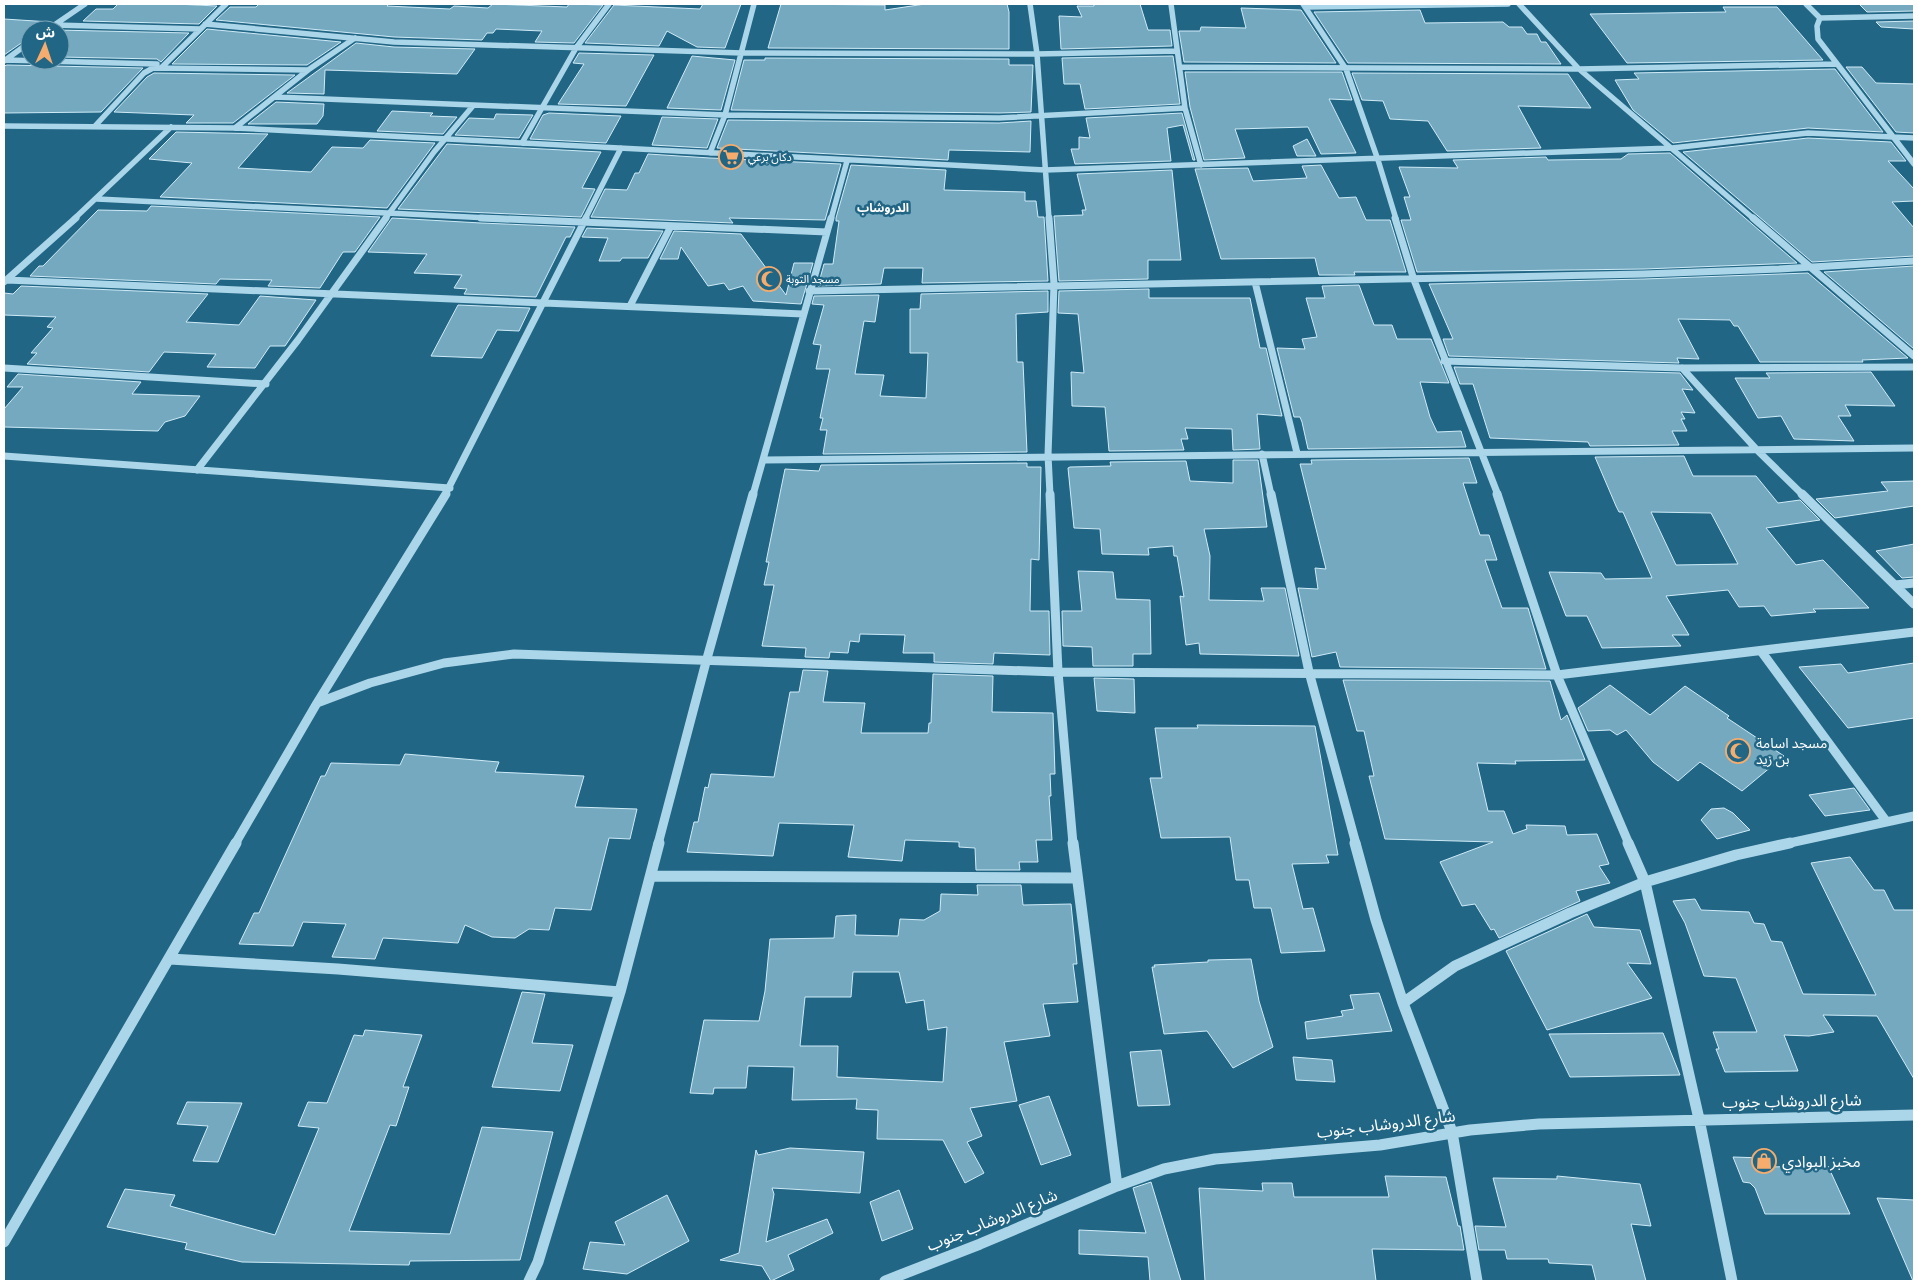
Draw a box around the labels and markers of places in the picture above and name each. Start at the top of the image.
supermarket icon: دكان برعي [718,144,744,170]
place label: دكان برعي [748,151,792,166]
mosque icon: مسجد التوبة [756,266,782,292]
place label: مسجد التوبة [786,273,840,286]
place label: مسجد اسامة بن زيد [1756,735,1827,768]
mosque icon: مسجد اسامة بن زيد [1725,738,1751,764]
shop icon: مخبز البوادي [1751,1148,1777,1174]
place label: مخبز البوادي [1782,1152,1861,1173]

